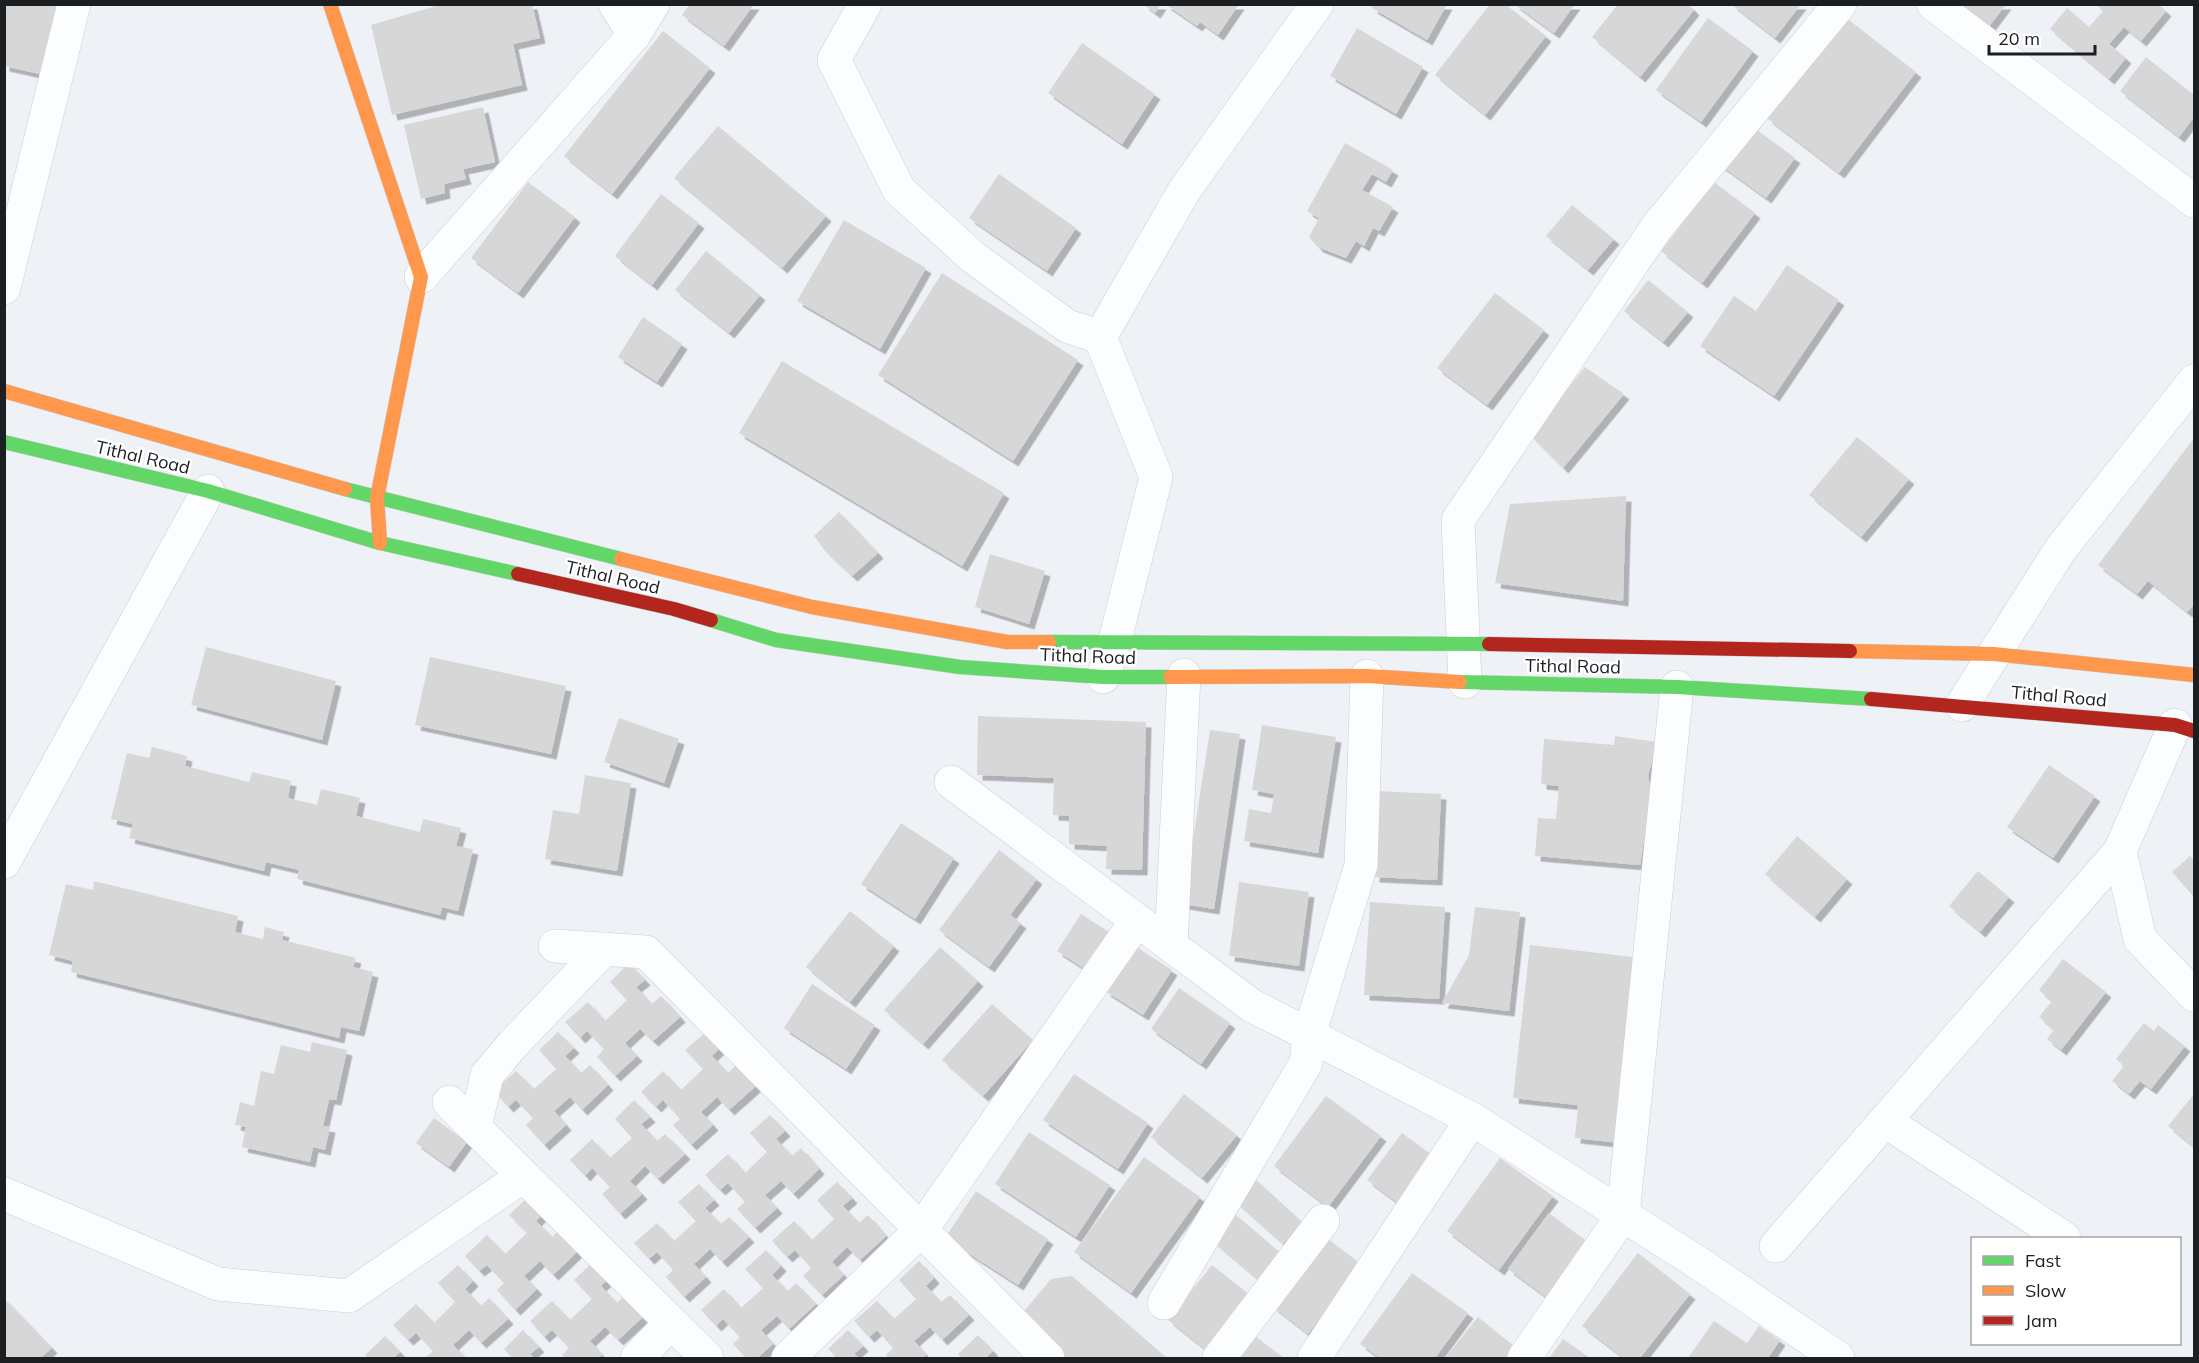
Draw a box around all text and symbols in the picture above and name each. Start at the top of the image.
scale bar [1989,18,2096,56]
text: 20 m [1998,27,2040,50]
street label: Tithal Road [94,435,192,479]
street label: Tithal Road [564,555,662,599]
street label: Tithal Road [1040,643,1136,669]
street label: Tithal Road [1525,654,1621,678]
street label: Tithal Road [2010,680,2108,712]
legend [1971,1237,2181,1345]
text: Fast [2025,1249,2061,1272]
text: Slow [2025,1279,2067,1302]
text: Jam [2025,1309,2058,1332]

